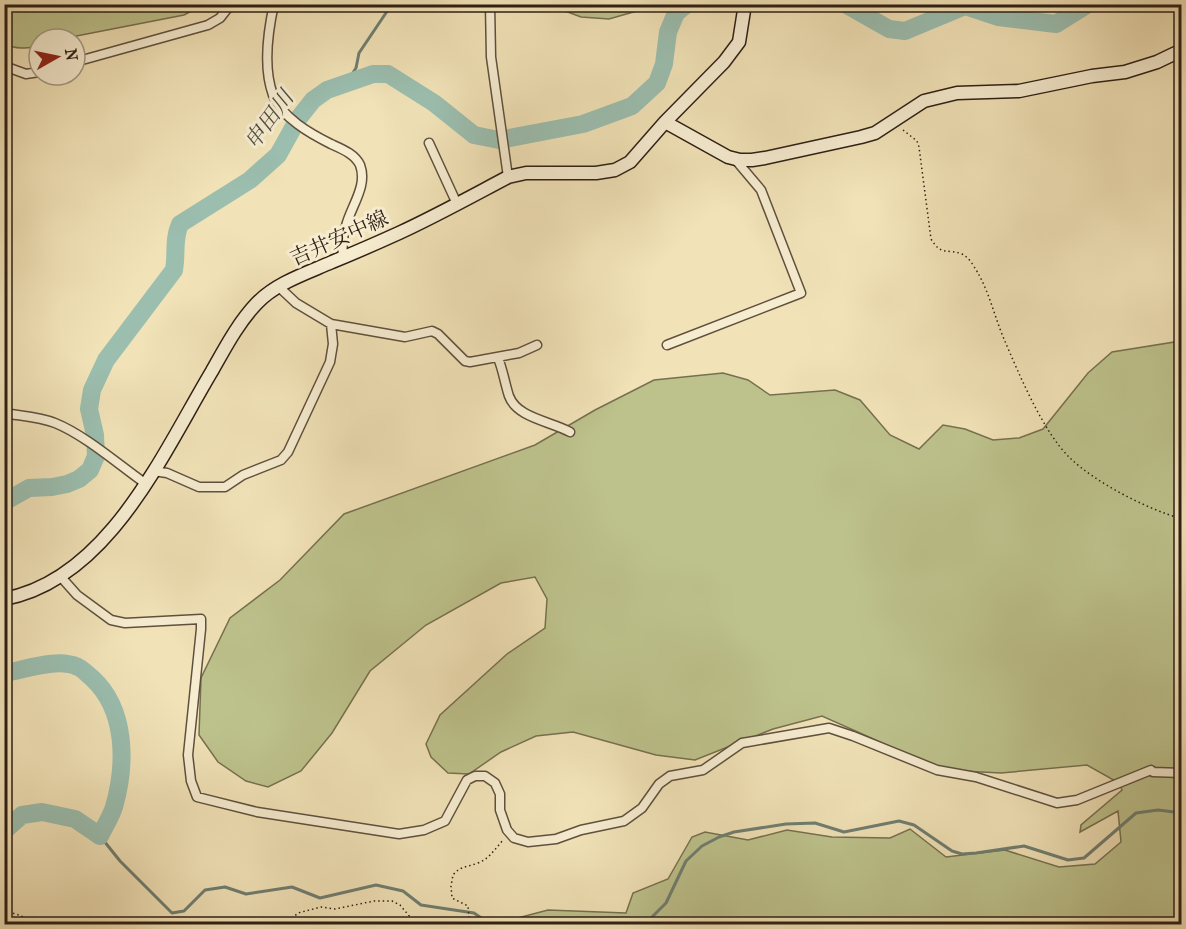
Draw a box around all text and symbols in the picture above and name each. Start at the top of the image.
north arrow [27,27,87,87]
text: N [61,47,82,63]
water label: 申田川 [239,84,300,154]
street label: 吉井安中線 [286,206,392,270]

